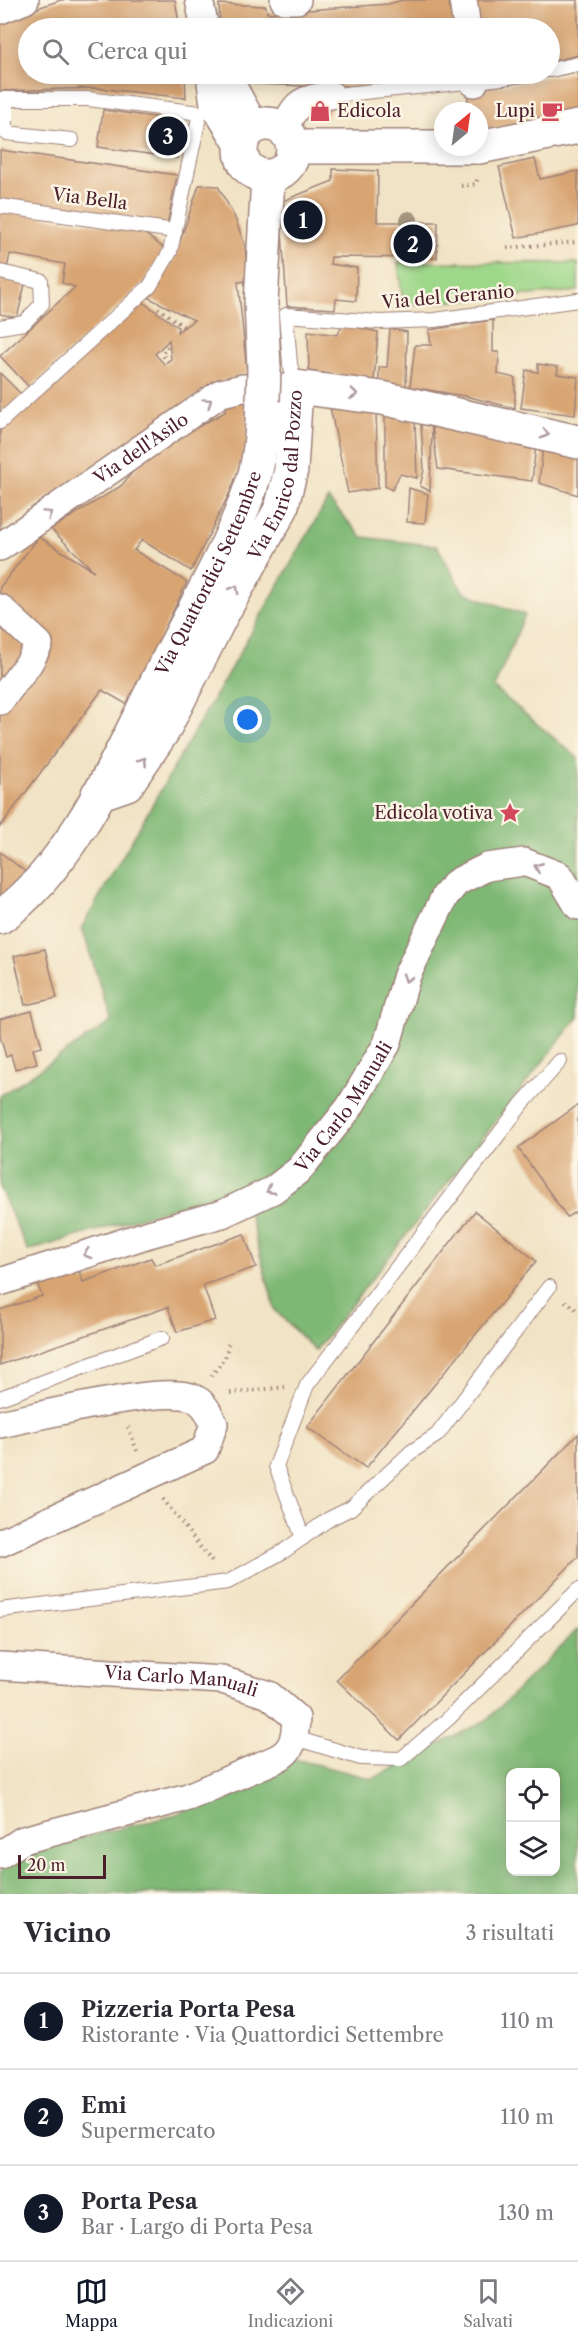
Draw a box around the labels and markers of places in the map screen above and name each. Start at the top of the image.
shop icon: Edicola [308,99,332,123]
cafe icon: Lupi [540,99,564,123]
place label: Edicola [337,100,402,122]
place label: Lupi [496,100,536,122]
pin: 3 [148,114,188,158]
pin: 1 [284,198,322,242]
pin: 2 [394,222,432,266]
place icon: Edicola votiva [498,801,522,825]
place label: Edicola votiva [374,802,494,824]

